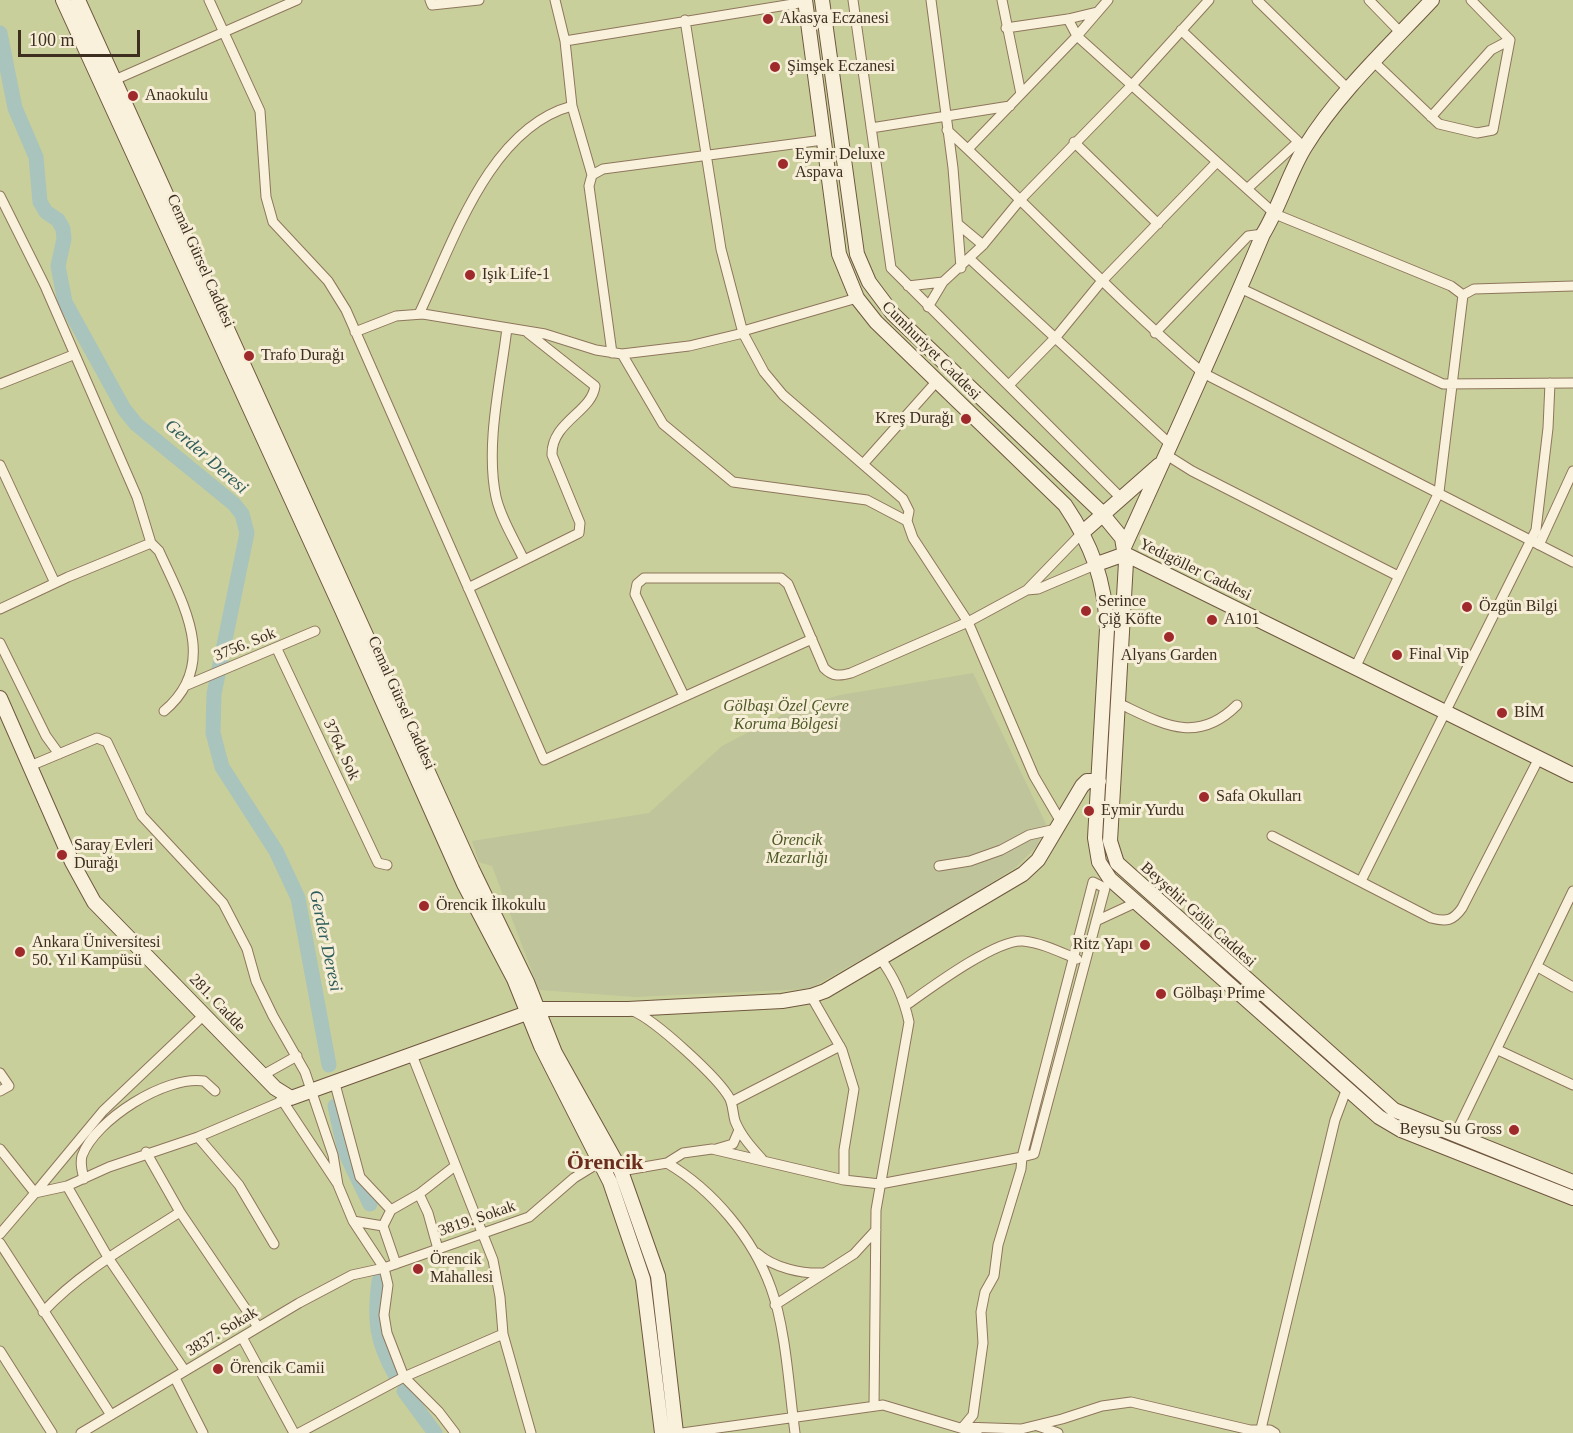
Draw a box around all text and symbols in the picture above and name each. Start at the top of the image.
place label: Akasya Eczanesi [780,9,889,29]
marker: Akasya Eczanesi [761,12,775,26]
scale bar [21,18,142,56]
text: 100 m [29,30,75,50]
place label: Şimşek Eczanesi [787,57,895,77]
marker: Şimşek Eczanesi [768,60,782,74]
place label: Anaokulu [145,86,208,106]
marker: Anaokulu [126,89,140,103]
place label: Eymir Deluxe Aspava [795,145,885,183]
marker: Eymir Deluxe Aspava [776,157,790,171]
street label: Cemal Gürsel Caddesi [162,191,238,331]
place label: Işık Life-1 [482,265,550,285]
marker: Işık Life-1 [463,268,477,282]
street label: Cumhuriyet Caddesi [878,298,984,404]
place label: Trafo Durağı [261,346,344,366]
marker: Trafo Durağı [242,349,256,363]
place label: Kreş Durağı [875,409,954,429]
marker: Kreş Durağı [959,412,973,426]
water label: Gerder Deresi [160,415,252,499]
street label: Yedigöller Caddesi [1136,535,1254,605]
place label: Serince Çiğ Köfte [1098,592,1162,630]
place label: Özgün Bilgi [1479,597,1558,617]
marker: Özgün Bilgi [1460,600,1474,614]
marker: Serince Çiğ Köfte [1079,604,1093,618]
place label: A101 [1224,610,1260,630]
marker: A101 [1205,613,1219,627]
street label: 3756. Sok [211,624,279,666]
marker: Alyans Garden [1162,630,1176,644]
street label: Cemal Gürsel Caddesi [363,633,439,773]
place label: Final Vip [1409,645,1469,665]
place label: Alyans Garden [1121,646,1217,666]
marker: Final Vip [1390,648,1404,662]
park label: Gölbaşı Özel Çevre Koruma Bölgesi [723,697,849,735]
place label: BİM [1514,703,1544,723]
marker: BİM [1495,706,1509,720]
street label: 3764. Sok [319,717,363,783]
place label: Safa Okulları [1216,787,1302,807]
marker: Safa Okulları [1197,790,1211,804]
place label: Eymir Yurdu [1101,801,1184,821]
marker: Eymir Yurdu [1082,804,1096,818]
park label: Örencik Mezarlığı [766,831,828,869]
place label: Saray Evleri Durağı [74,836,154,874]
marker: Saray Evleri Durağı [55,848,69,862]
street label: Beyşehir Gölü Caddesi [1136,858,1260,972]
water label: Gerder Deresi [304,888,346,994]
place label: Örencik İlkokulu [436,896,546,916]
marker: Örencik İlkokulu [417,899,431,913]
place label: Ankara Üniversitesi 50. Yıl Kampüsü [32,933,160,971]
place label: Ritz Yapı [1073,935,1133,955]
marker: Ritz Yapı [1138,938,1152,952]
marker: Ankara Üniversitesi 50. Yıl Kampüsü [13,945,27,959]
street label: 281. Cadde [185,970,249,1036]
place label: Gölbaşı Prime [1173,984,1265,1004]
marker: Gölbaşı Prime [1154,987,1168,1001]
place label: Beysu Su Gross [1400,1120,1502,1140]
marker: Beysu Su Gross [1507,1123,1521,1137]
district label: Örencik [567,1150,643,1176]
street label: 3819. Sokak [436,1197,518,1241]
place label: Örencik Mahallesi [430,1250,493,1288]
marker: Örencik Mahallesi [411,1262,425,1276]
street label: 3837. Sokak [183,1303,261,1361]
place label: Örencik Camii [230,1359,325,1379]
marker: Örencik Camii [211,1362,225,1376]

